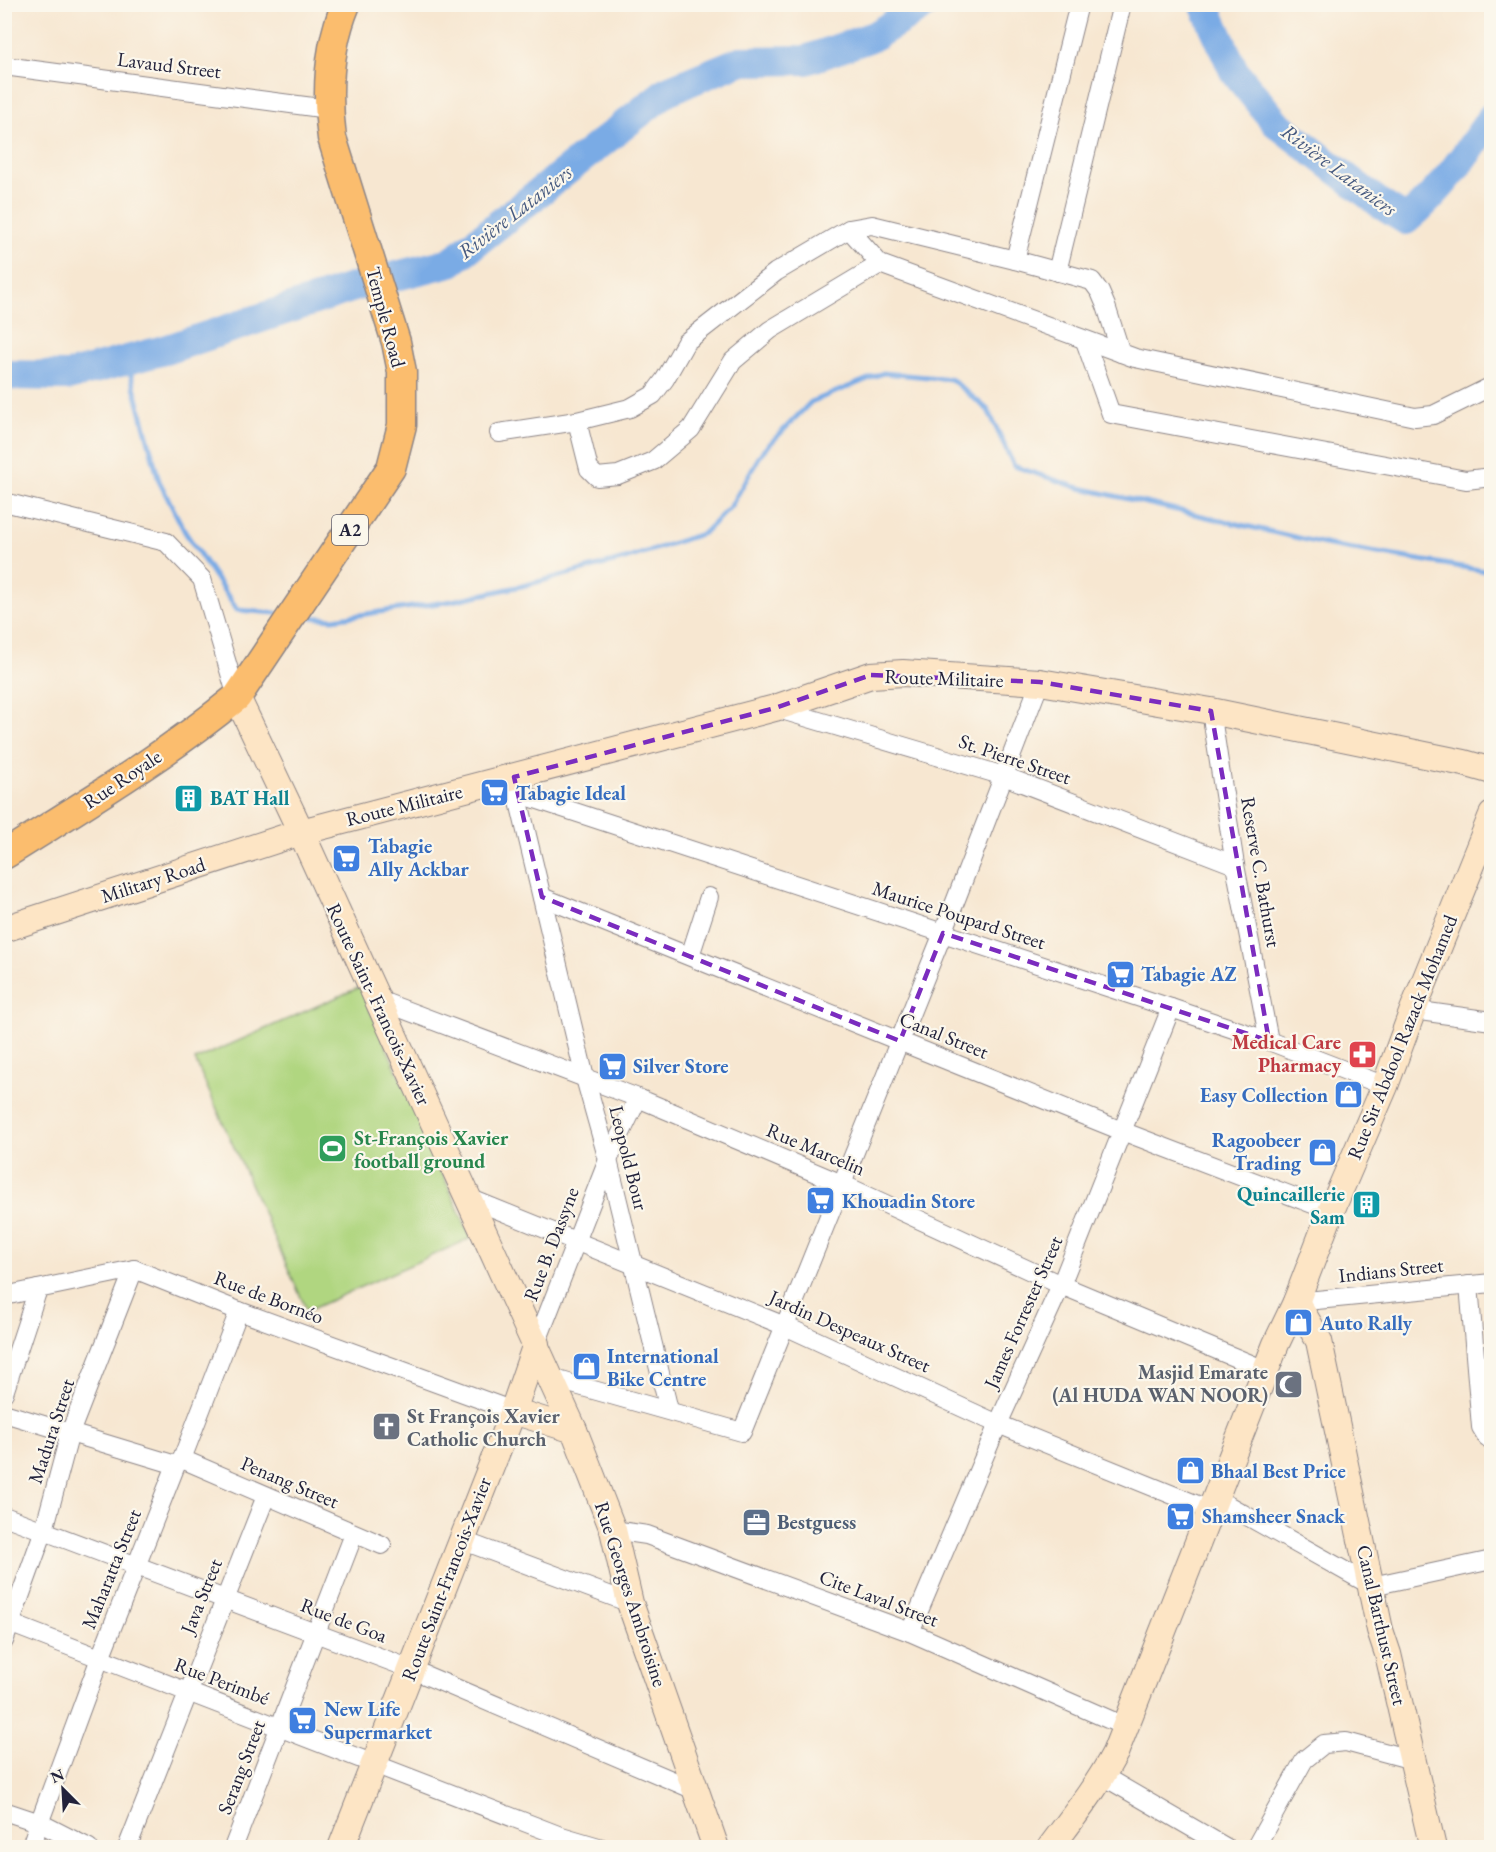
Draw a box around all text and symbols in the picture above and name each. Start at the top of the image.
street label: Lavaud Street [116,46,223,84]
water label: Rivière Lataniers [1276,117,1403,222]
water label: Rivière Lataniers [452,158,577,265]
street label: Temple Road [360,264,412,371]
road number: A2 [332,515,368,545]
street label: Route Militaire [884,663,1004,693]
street label: St. Pierre Street [955,728,1075,791]
street label: Rue Royale [78,743,166,815]
supermarket icon: Tabagie Ideal [479,777,511,809]
street label: Route Militaire [343,778,465,832]
place label: Tabagie Ideal [516,780,626,806]
building icon: BAT Hall [173,782,205,814]
place label: BAT Hall [210,785,290,811]
street label: Reserve C. Bathurst [1235,795,1287,950]
place label: Tabagie Ally Ackbar [367,833,469,882]
supermarket icon: Tabagie Ally Ackbar [331,842,363,874]
street label: Military Road [98,851,209,909]
street label: Maurice Poupard Street [869,875,1049,955]
street label: Route Saint- Francois-Xavier [321,899,437,1110]
street label: Rue Sir Abdool Razack Mohamed [1341,910,1463,1163]
supermarket icon: Tabagie AZ [1104,958,1136,990]
place label: Tabagie AZ [1141,961,1236,987]
street label: Canal Street [896,1005,993,1065]
place label: Medical Care Pharmacy [1232,1029,1341,1078]
pharmacy icon: Medical Care Pharmacy [1346,1038,1378,1070]
supermarket icon: Silver Store [596,1050,628,1082]
place label: Silver Store [633,1053,729,1079]
shop icon: Easy Collection [1333,1079,1365,1111]
place label: Easy Collection [1200,1082,1328,1108]
street label: Leopold Bour [603,1103,655,1213]
street label: Rue Marcelin [763,1117,870,1182]
place label: St-François Xavier football ground [354,1125,509,1174]
place label: Ragoobeer Trading [1212,1127,1302,1176]
sports icon: St-François Xavier football ground [317,1133,349,1165]
shop icon: Ragoobeer Trading [1306,1136,1338,1168]
place label: Quincaillerie Sam [1237,1181,1345,1230]
street label: Rue B. Dassyne [517,1183,585,1305]
supermarket icon: Khouadin Store [805,1185,837,1217]
place label: Khouadin Store [842,1188,975,1214]
building icon: Quincaillerie Sam [1350,1189,1382,1221]
street label: James Forrester Street [977,1231,1069,1394]
street label: Indians Street [1337,1251,1445,1288]
street label: Rue de Bornéo [211,1264,327,1330]
street label: Jardin Despeaux Street [764,1283,935,1378]
shop icon: Auto Rally [1283,1307,1315,1339]
place label: Auto Rally [1319,1310,1413,1336]
place label: International Bike Centre [607,1343,719,1392]
shop icon: International Bike Centre [570,1351,602,1383]
place label: Masjid Emarate (Al HUDA WAN NOOR) [1052,1359,1268,1408]
mosque icon: Masjid Emarate (Al HUDA WAN NOOR) [1273,1368,1305,1400]
street label: Madura Street [22,1375,80,1487]
place label: St François Xavier Catholic Church [407,1403,560,1452]
church icon: St François Xavier Catholic Church [370,1411,402,1443]
street label: Penang Street [237,1450,343,1514]
shop icon: Bhaal Best Price [1174,1455,1206,1487]
place label: Bhaal Best Price [1211,1458,1346,1484]
street label: Route Saint-Francois-Xavier [395,1473,497,1685]
street label: Rue Georges Ambroisine [589,1498,673,1690]
supermarket icon: Shamsheer Snack [1165,1500,1197,1532]
place label: Shamsheer Snack [1202,1503,1346,1529]
street label: Maharatta Street [75,1505,147,1633]
office icon: Bestguess [740,1506,772,1538]
place label: Bestguess [777,1509,856,1535]
street label: Canal Barthust Street [1351,1542,1413,1708]
street label: Java Street [173,1554,228,1639]
street label: Cite Laval Street [816,1563,943,1633]
street label: Rue de Goa [297,1592,391,1648]
street label: Rue Perimbé [171,1651,273,1711]
place label: New Life Supermarket [324,1696,433,1745]
supermarket icon: New Life Supermarket [287,1705,319,1737]
street label: Serang Street [211,1715,271,1818]
north arrow [33,1759,93,1819]
text: N [47,1764,67,1788]

